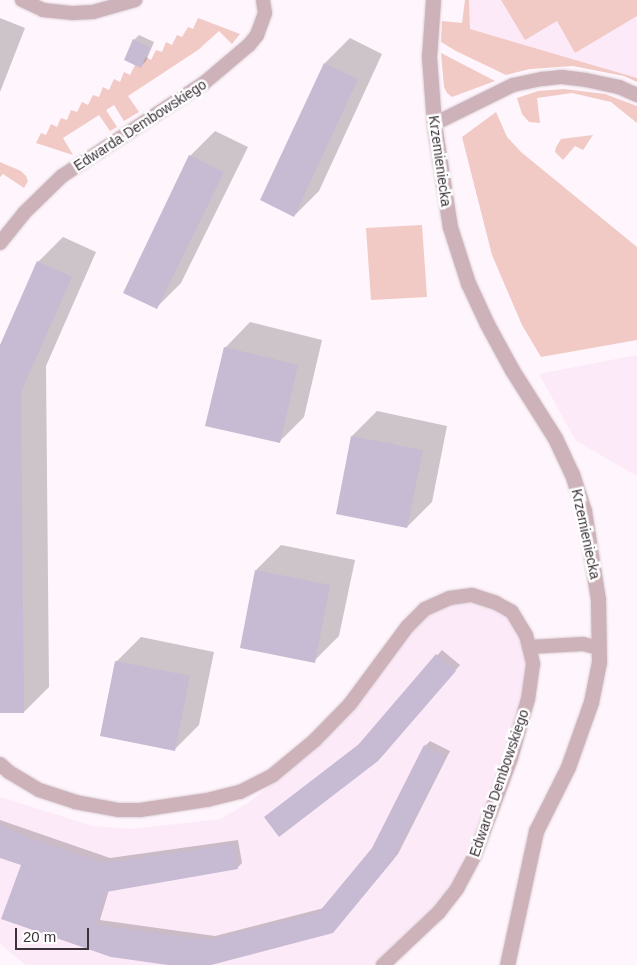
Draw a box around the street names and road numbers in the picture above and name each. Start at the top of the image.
street label: Edwarda Dembowskiego [70,76,210,174]
street label: Krzemieniecka [425,114,455,208]
street label: Krzemieniecka [568,487,604,581]
street label: Edwarda Dembowskiego [466,707,532,859]

